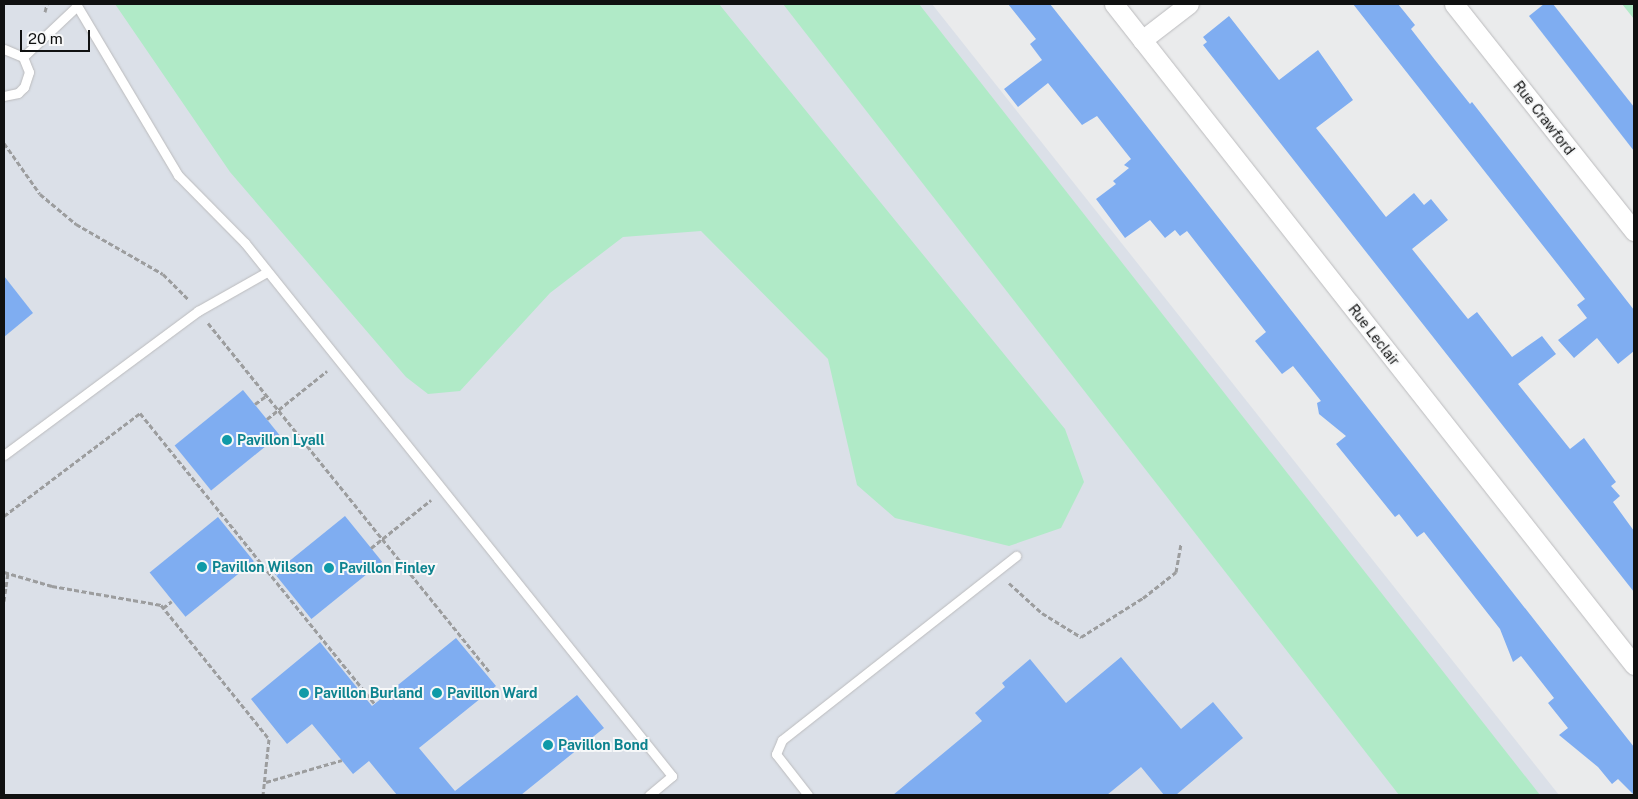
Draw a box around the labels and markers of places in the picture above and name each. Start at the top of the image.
place label: Pavillon Lyall [237,432,325,448]
marker: Pavillon Lyall [221,434,233,446]
place label: Pavillon Wilson [212,559,313,575]
place label: Pavillon Finley [339,560,435,576]
marker: Pavillon Wilson [196,561,208,573]
marker: Pavillon Finley [323,562,335,574]
place label: Pavillon Burland [314,685,423,701]
place label: Pavillon Ward [447,685,538,701]
marker: Pavillon Burland [298,687,310,699]
marker: Pavillon Ward [431,687,443,699]
place label: Pavillon Bond [558,737,648,753]
marker: Pavillon Bond [542,739,554,751]

